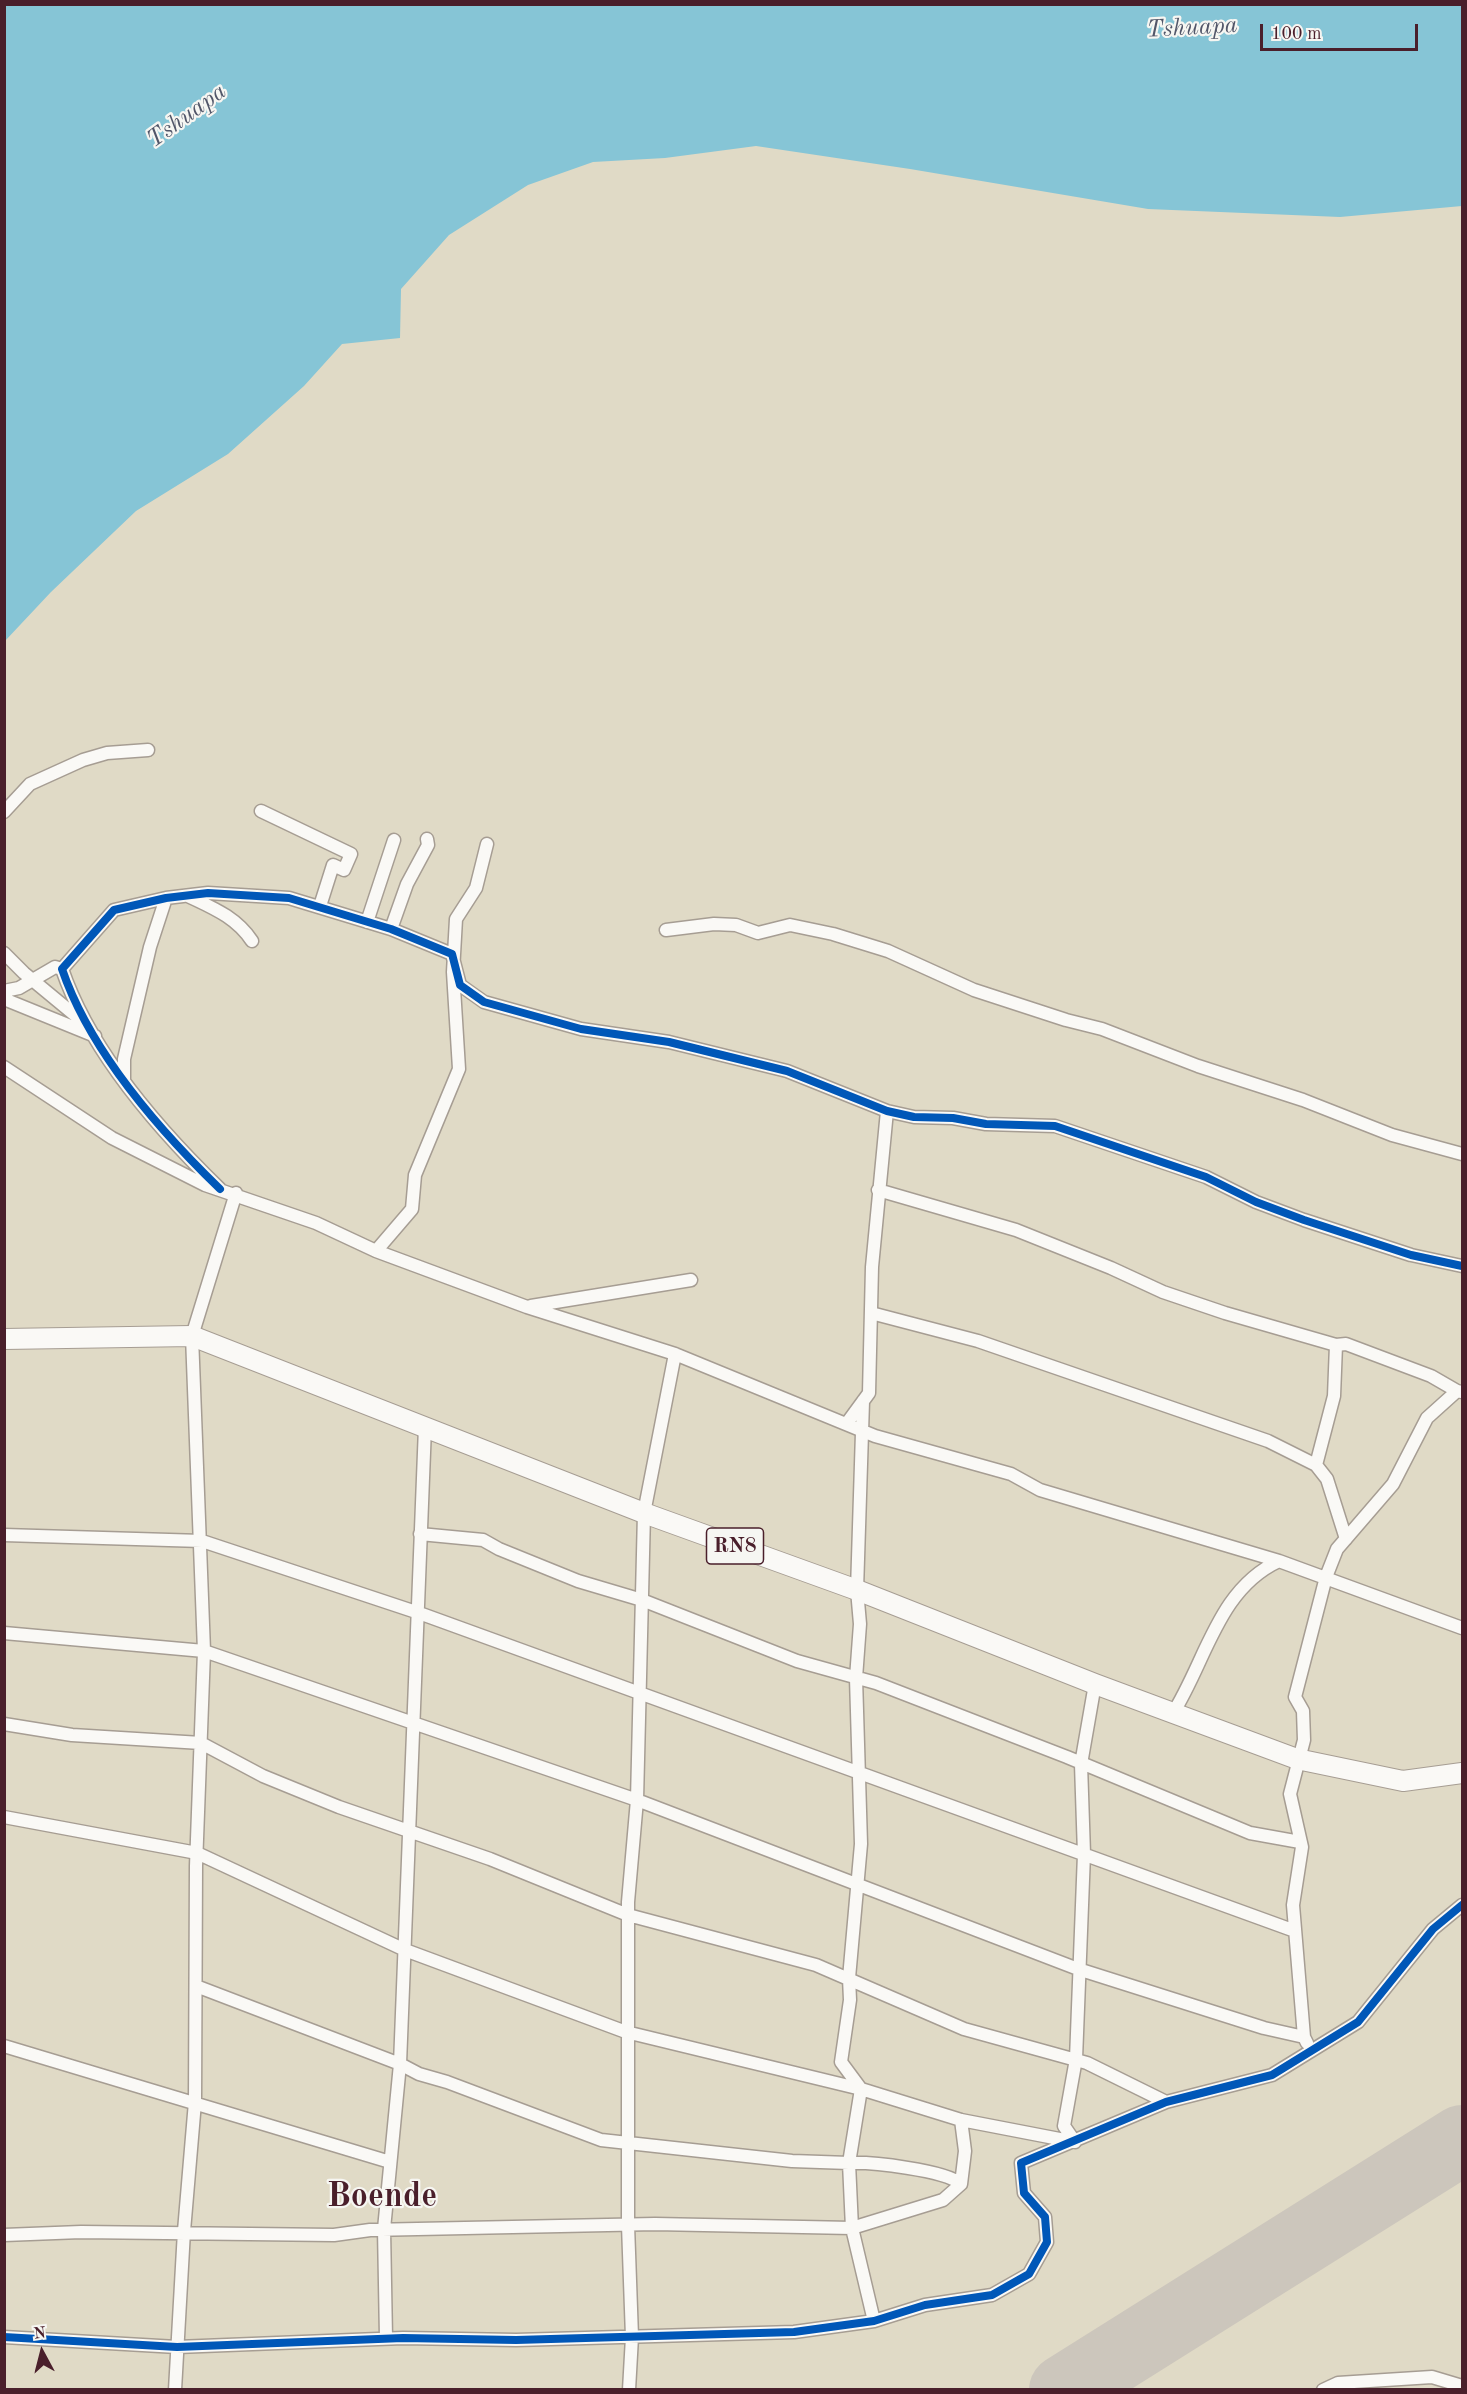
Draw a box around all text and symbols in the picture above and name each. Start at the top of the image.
water label: Tshuapa [1146,11,1238,45]
scale bar [1263,12,1420,50]
text: 100 m [1271,25,1322,43]
water label: Tshuapa [142,78,232,154]
road number: RN8 [706,1528,764,1564]
district label: Boende [327,2177,437,2217]
north arrow [12,2322,72,2382]
text: N [33,2325,47,2343]

